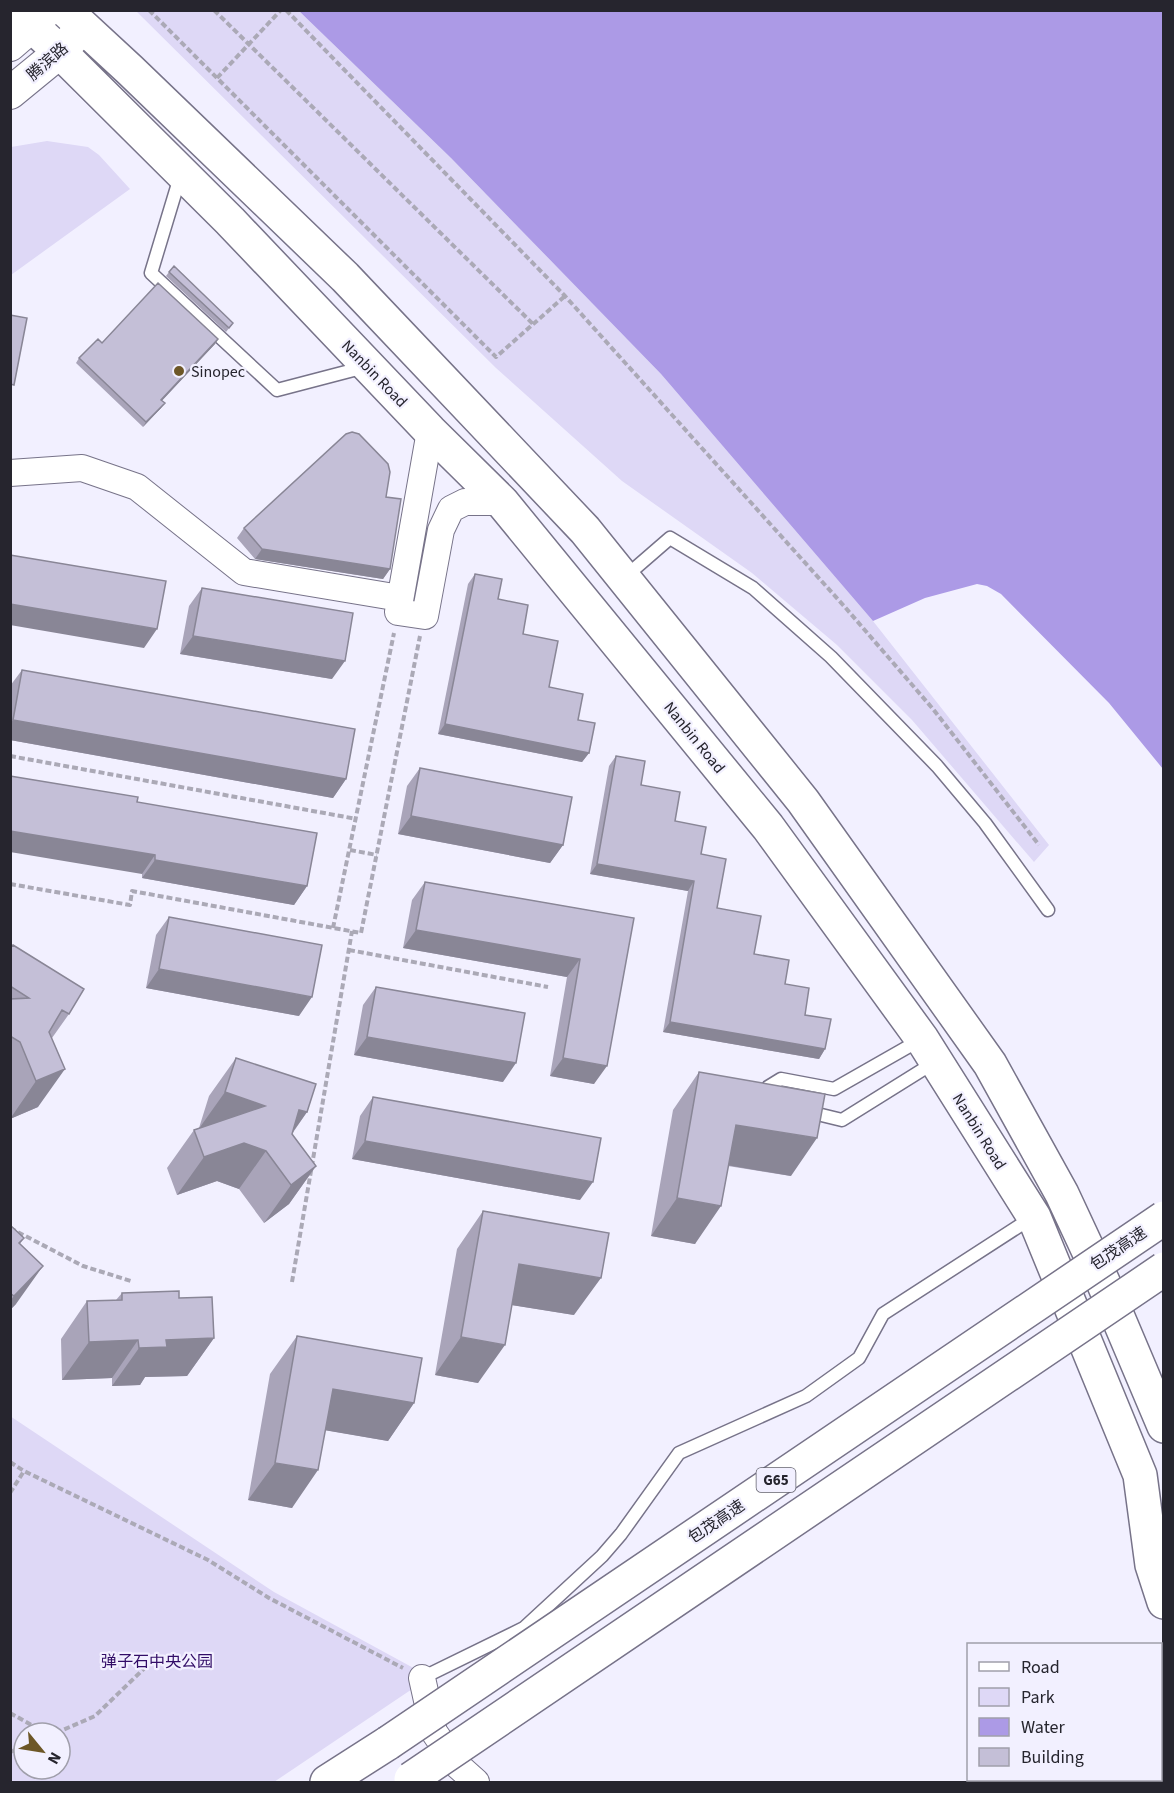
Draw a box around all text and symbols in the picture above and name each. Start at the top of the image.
street label: 腾滨路 [22,38,73,86]
street label: Nanbin Road [336,335,412,412]
place label: Sinopec [191,361,245,383]
marker: Sinopec [172,364,186,378]
street label: Nanbin Road [659,697,730,778]
street label: Nanbin Road [947,1089,1011,1174]
street label: 包茂高速 [1086,1222,1151,1276]
road number: G65 [756,1468,796,1492]
street label: 包茂高速 [684,1495,749,1549]
legend [967,1643,1162,1781]
park label: 弹子石中央公园 [101,1651,213,1673]
text: Road [1021,1655,1060,1680]
text: Park [1021,1685,1055,1710]
text: Water [1021,1715,1065,1740]
north arrow [12,1721,72,1781]
text: Building [1021,1745,1084,1770]
text: N [42,1748,66,1768]

